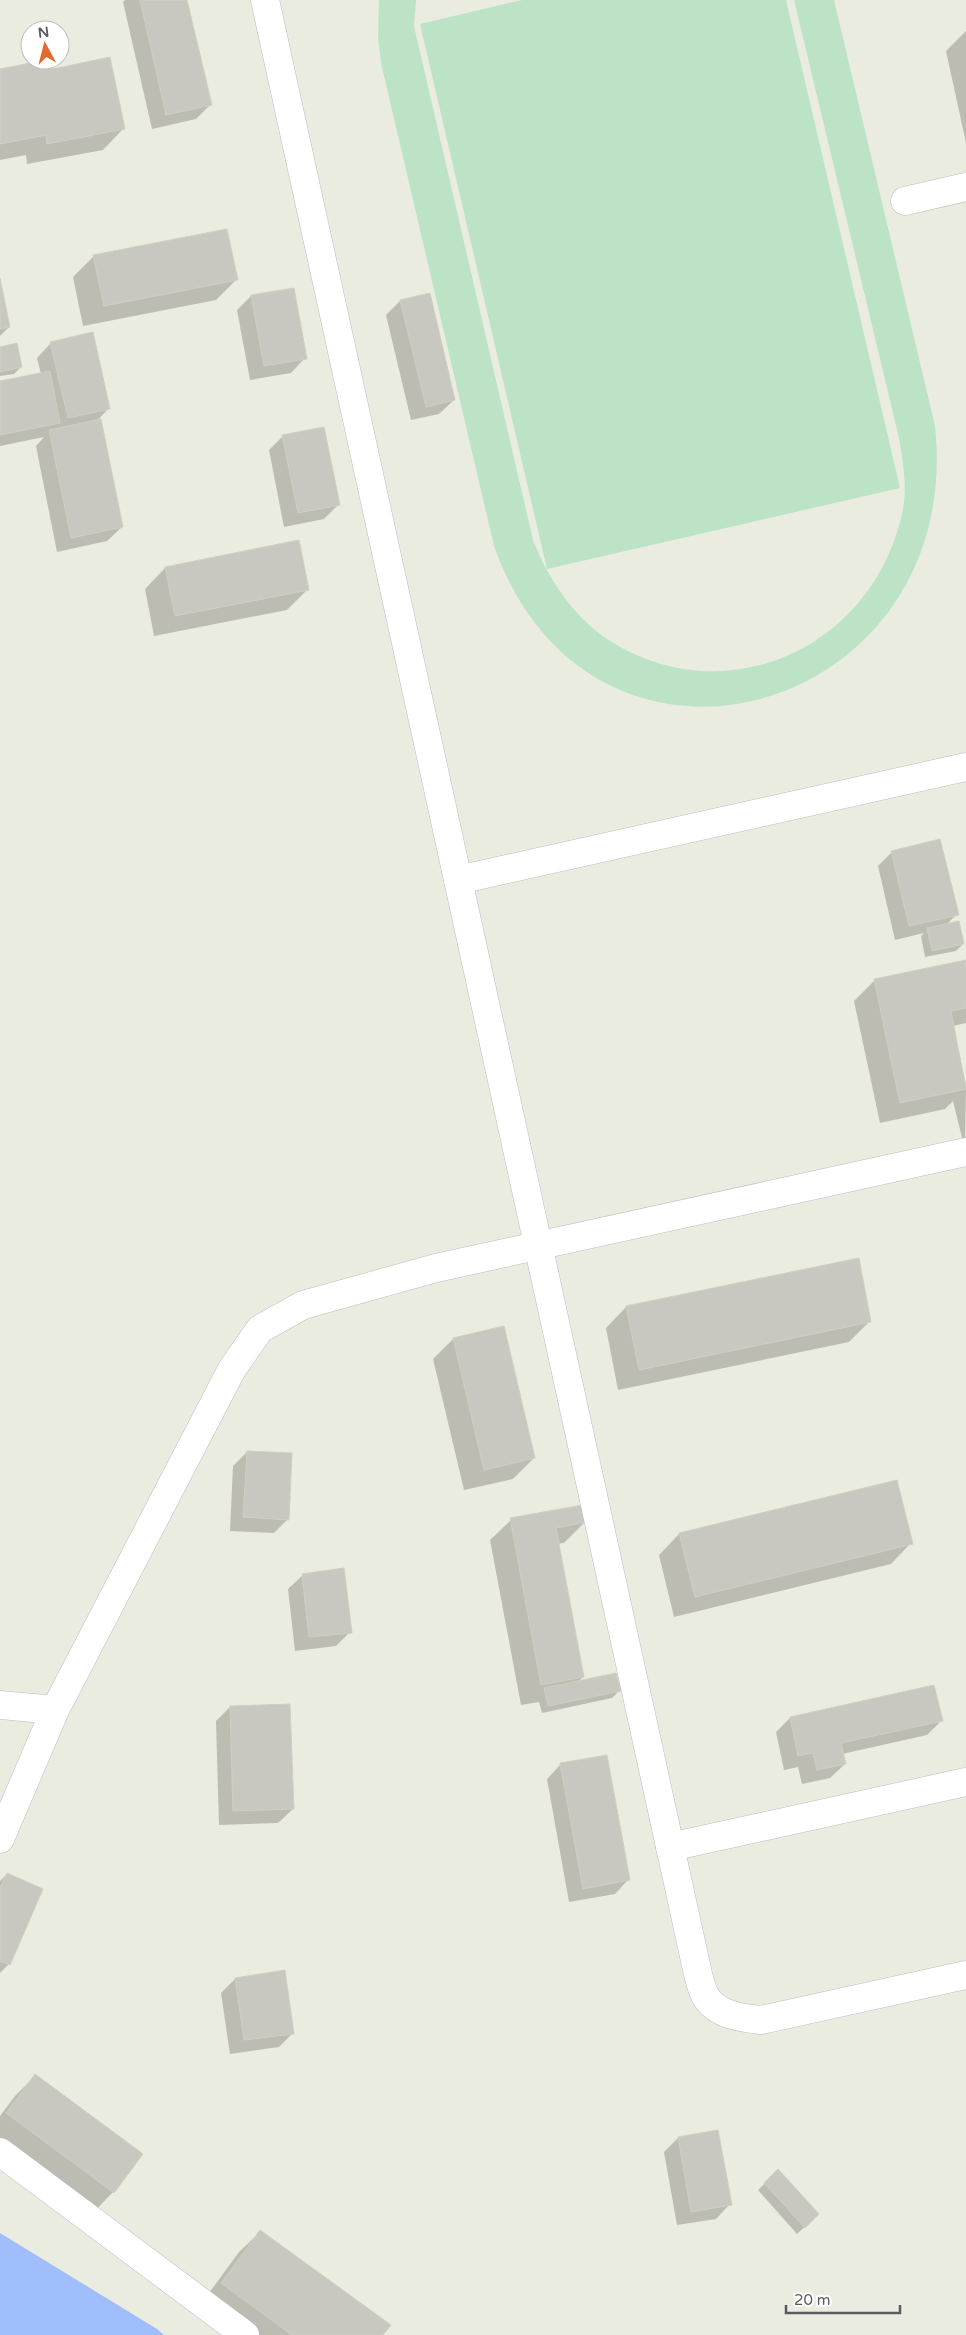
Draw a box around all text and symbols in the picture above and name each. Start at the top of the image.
north arrow [20,20,70,70]
text: N [37,23,50,42]
scale bar [786,2282,900,2314]
text: 20 m [794,2291,831,2309]

